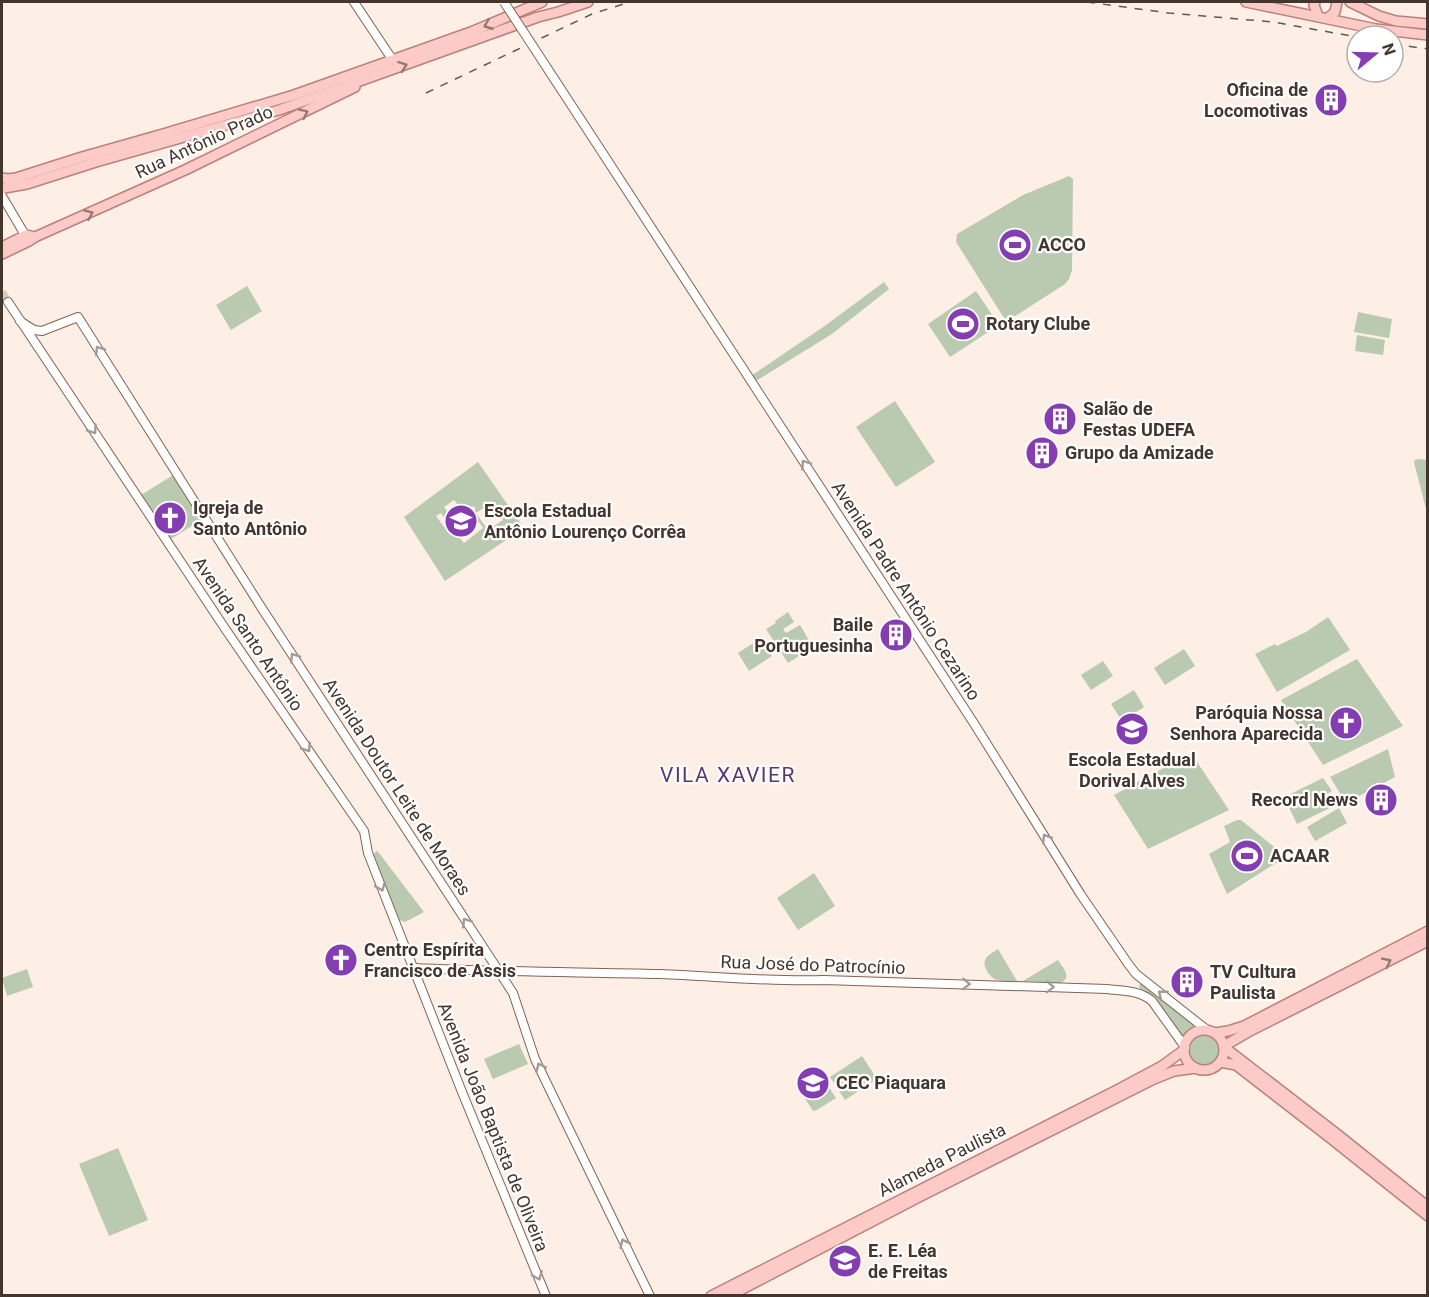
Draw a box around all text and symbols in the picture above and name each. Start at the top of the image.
one-way arrow [483,18,494,30]
north arrow [1345,24,1405,84]
text: N [1378,41,1400,58]
one-way arrow [398,60,408,73]
place label: Oficina de Locomotivas [1204,79,1308,121]
building icon: Oficina de Locomotivas [1313,82,1349,118]
street label: Rua Antônio Prado [132,100,276,183]
one-way arrow [297,108,308,120]
one-way arrow [83,209,94,221]
sports icon: ACCO [997,227,1033,263]
place label: ACCO [1038,234,1086,255]
sports icon: Rotary Clube [945,306,981,342]
place label: Rotary Clube [986,313,1090,334]
one-way arrow [95,346,107,356]
place label: Salão de Festas UDEFA [1083,398,1196,440]
building icon: Salão de Festas UDEFA [1042,401,1078,437]
one-way arrow [86,423,97,434]
building icon: Grupo da Amizade [1024,435,1060,471]
place label: Grupo da Amizade [1065,442,1214,463]
one-way arrow [801,460,813,470]
street label: Avenida Padre Antônio Cezarino [828,477,985,704]
place label: Igreja de Santo Antônio [193,497,307,539]
church icon: Igreja de Santo Antônio [152,500,188,536]
place label: Escola Estadual Antônio Lourenço Corrêa [484,500,686,542]
school or university icon: Escola Estadual Antônio Lourenço Corrêa [443,503,479,539]
street label: Avenida Santo Antônio [189,553,308,715]
place label: Baile Portuguesinha [754,614,873,656]
building icon: Baile Portuguesinha [878,617,914,653]
one-way arrow [290,652,301,663]
street label: Avenida Doutor Leite de Moraes [319,674,476,899]
place label: Paróquia Nossa Senhora Aparecida [1170,702,1323,744]
church icon: Paróquia Nossa Senhora Aparecida [1328,705,1364,741]
school or university icon: Escola Estadual Dorival Alves [1114,711,1150,747]
one-way arrow [299,742,310,753]
place label: Escola Estadual Dorival Alves [1068,749,1196,791]
district label: VILA XAVIER [660,763,796,787]
building icon: Record News [1363,782,1399,818]
place label: Record News [1251,789,1358,810]
one-way arrow [1042,834,1054,844]
sports icon: ACAAR [1229,838,1265,874]
place label: ACAAR [1270,845,1330,866]
one-way arrow [374,881,387,891]
one-way arrow [462,918,473,929]
place label: Centro Espírita Francisco de Assis [364,939,516,981]
church icon: Centro Espírita Francisco de Assis [323,942,359,978]
street label: Rua José do Patrocínio [720,951,906,978]
one-way arrow [1381,958,1391,969]
place label: TV Cultura Paulista [1210,961,1297,1003]
building icon: TV Cultura Paulista [1169,964,1205,1000]
one-way arrow [961,978,970,991]
one-way arrow [1046,981,1055,994]
one-way arrow [1157,990,1168,1001]
street label: Avenida João Baptista de Oliveira [434,999,553,1255]
one-way arrow [535,1063,547,1074]
school or university icon: CEC Piaquara [795,1065,831,1101]
place label: CEC Piaquara [836,1072,946,1093]
street label: Alameda Paulista [874,1118,1009,1201]
one-way arrow [620,1239,631,1250]
place label: E. E. Léa de Freitas [868,1240,948,1282]
school or university icon: E. E. Léa de Freitas [827,1243,863,1279]
one-way arrow [531,1270,543,1281]

